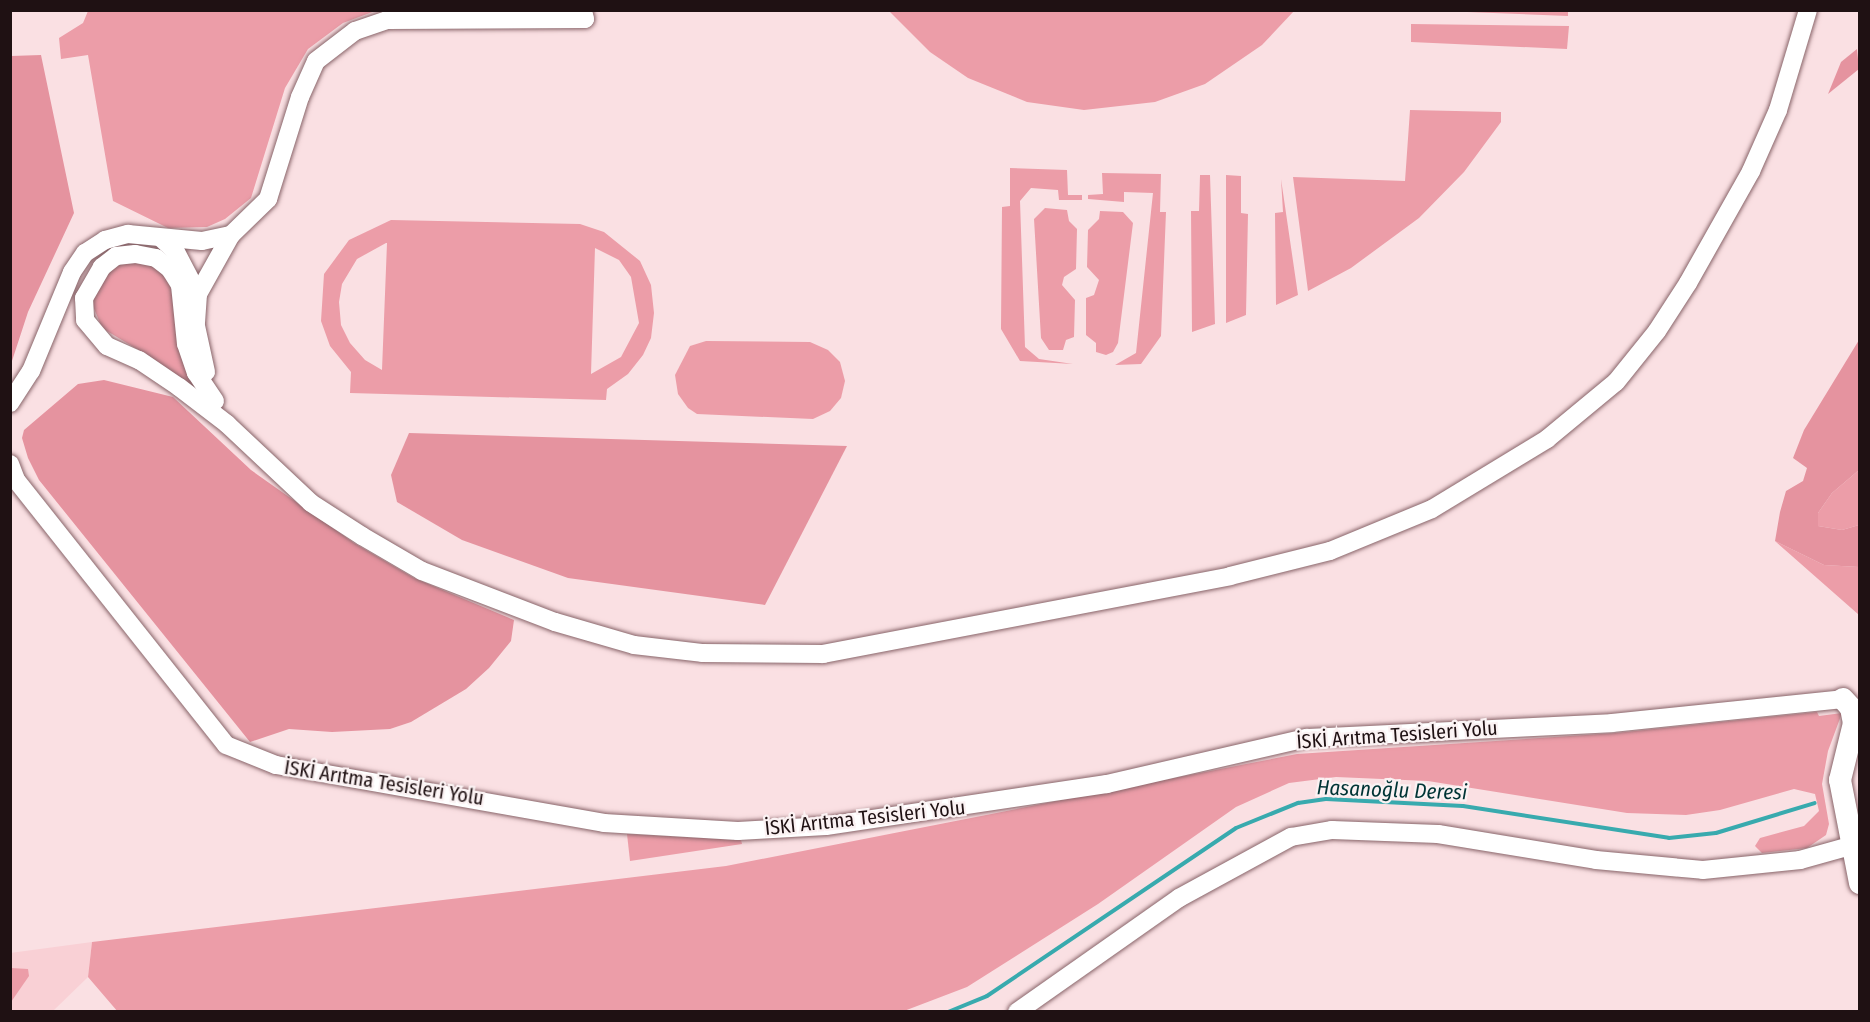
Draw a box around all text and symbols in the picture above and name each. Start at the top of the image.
street label: İSKİ Arıtma Tesisleri Yolu [1296,716,1498,754]
street label: İSKİ Arıtma Tesisleri Yolu [283,755,485,811]
water label: Hasanoğlu Deresi [1316,775,1468,805]
street label: İSKİ Arıtma Tesisleri Yolu [763,796,967,840]

